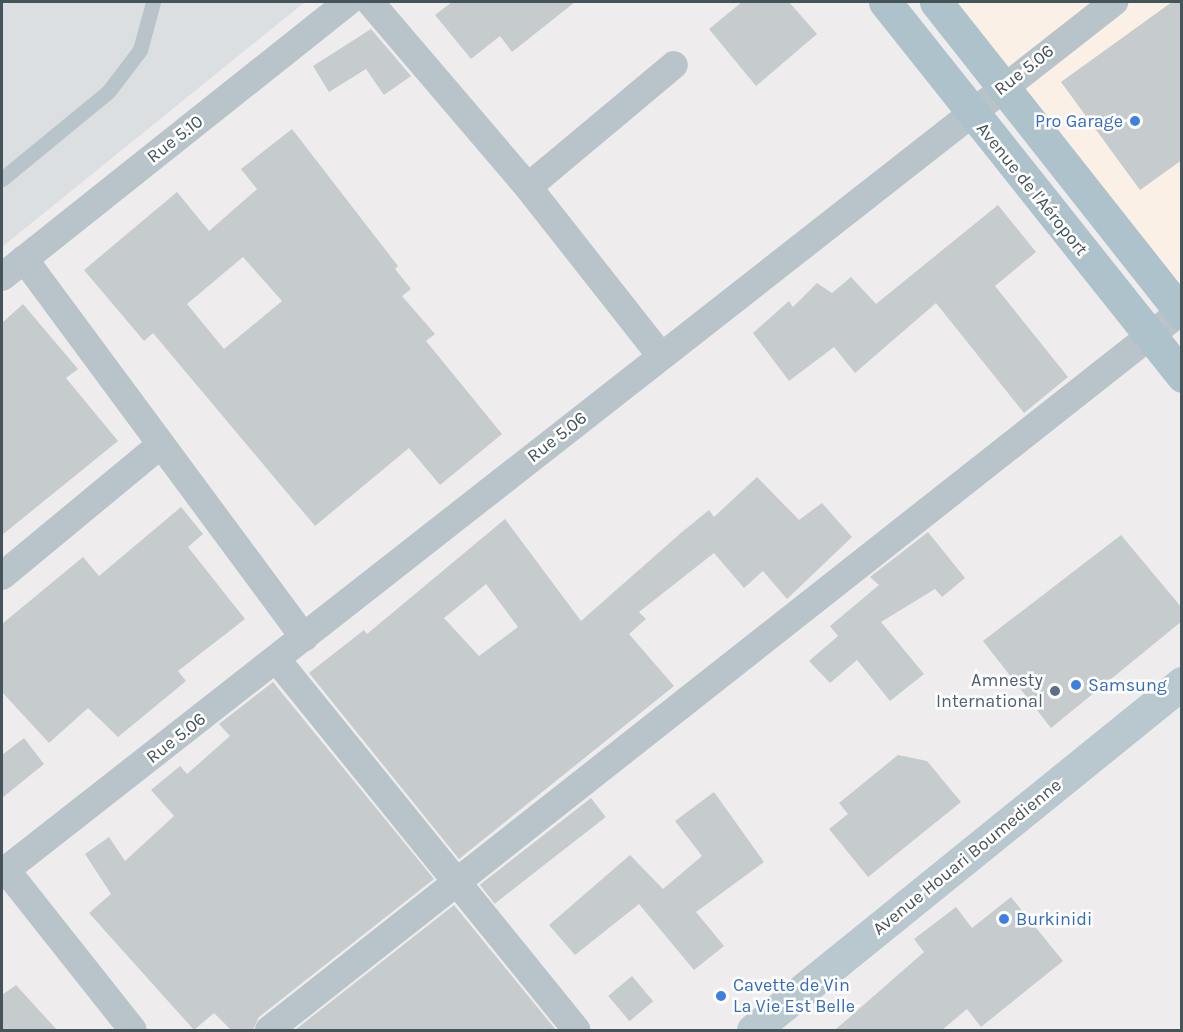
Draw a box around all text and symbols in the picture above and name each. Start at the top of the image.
street label: Rue 5.06 [990,40,1058,100]
street label: Rue 5.10 [143,110,207,168]
place label: Pro Garage [1035,110,1123,132]
marker: Pro Garage [1128,114,1142,128]
street label: Avenue de l'Aéroport [972,118,1092,260]
street label: Rue 5.06 [523,407,591,467]
place label: Amnesty International [936,670,1043,712]
place label: Samsung [1088,674,1167,696]
marker: Samsung [1069,678,1083,692]
marker: Amnesty International [1048,684,1062,698]
street label: Rue 5.06 [142,708,210,768]
street label: Avenue Houari Boumedienne [868,774,1066,940]
place label: Burkinidi [1016,908,1092,930]
marker: Burkinidi [997,912,1011,926]
place label: Cavette de Vin La Vie Est Belle [733,975,855,1018]
marker: Cavette de Vin La Vie Est Belle [714,989,728,1003]

